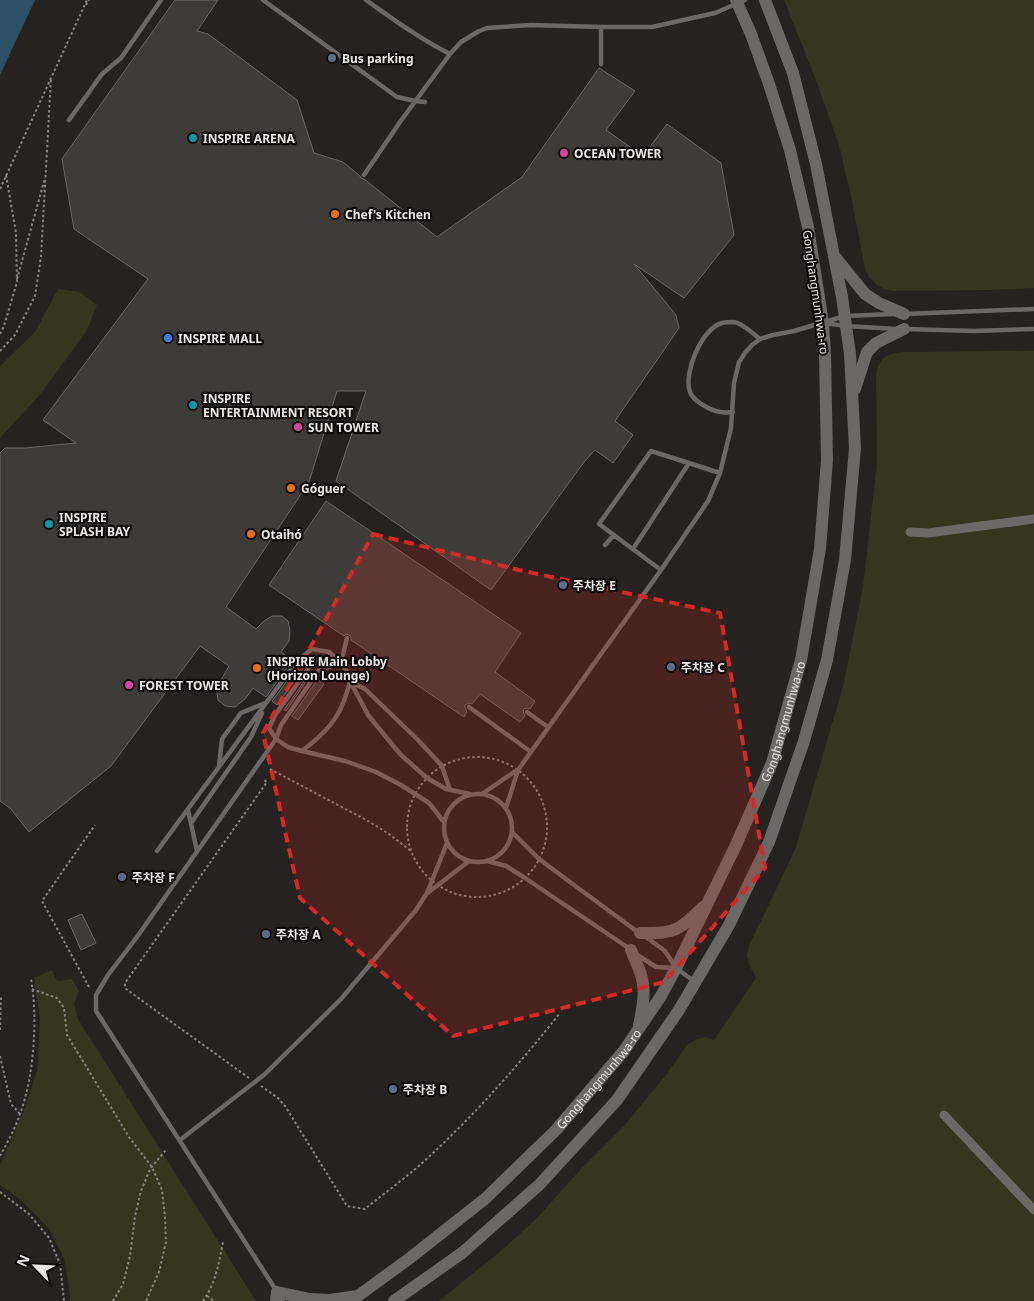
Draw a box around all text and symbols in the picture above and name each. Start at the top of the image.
place label: Bus parking [342,50,413,67]
marker: Bus parking [326,52,338,64]
place label: INSPIRE ARENA [203,130,296,147]
marker: INSPIRE ARENA [187,132,199,144]
place label: OCEAN TOWER [574,145,661,162]
marker: OCEAN TOWER [558,147,570,159]
place label: Chef's Kitchen [345,206,431,223]
marker: Chef's Kitchen [329,208,341,220]
street label: Gonghangmunhwa-ro [799,229,833,355]
place label: INSPIRE MALL [178,330,262,347]
marker: INSPIRE MALL [162,332,174,344]
place label: INSPIRE ENTERTAINMENT RESORT [203,390,353,421]
marker: INSPIRE ENTERTAINMENT RESORT [187,399,199,411]
place label: SUN TOWER [308,419,379,436]
marker: SUN TOWER [292,421,304,433]
place label: Góguer [301,480,346,497]
marker: Góguer [285,482,297,494]
place label: INSPIRE SPLASH BAY [59,509,131,540]
marker: INSPIRE SPLASH BAY [43,518,55,530]
place label: Otaihó [261,526,302,543]
marker: Otaihó [245,528,257,540]
place label: 주차장 E [573,577,616,594]
marker: 주차장 E [557,579,569,591]
place label: INSPIRE Main Lobby (Horizon Lounge) [267,653,387,684]
place label: 주차장 C [681,659,725,676]
street label: Gonghangmunhwa-ro [756,659,809,785]
marker: 주차장 C [665,661,677,673]
marker: INSPIRE Main Lobby (Horizon Lounge) [251,662,263,674]
place label: FOREST TOWER [139,677,229,694]
marker: FOREST TOWER [123,679,135,691]
place label: 주차장 F [132,869,175,886]
marker: 주차장 F [116,871,128,883]
place label: 주차장 A [276,926,321,943]
marker: 주차장 A [260,928,272,940]
street label: Gonghangmunhwa-ro [552,1025,645,1133]
place label: 주차장 B [403,1081,447,1098]
marker: 주차장 B [387,1083,399,1095]
north arrow [10,1241,60,1291]
text: N [12,1251,34,1270]

